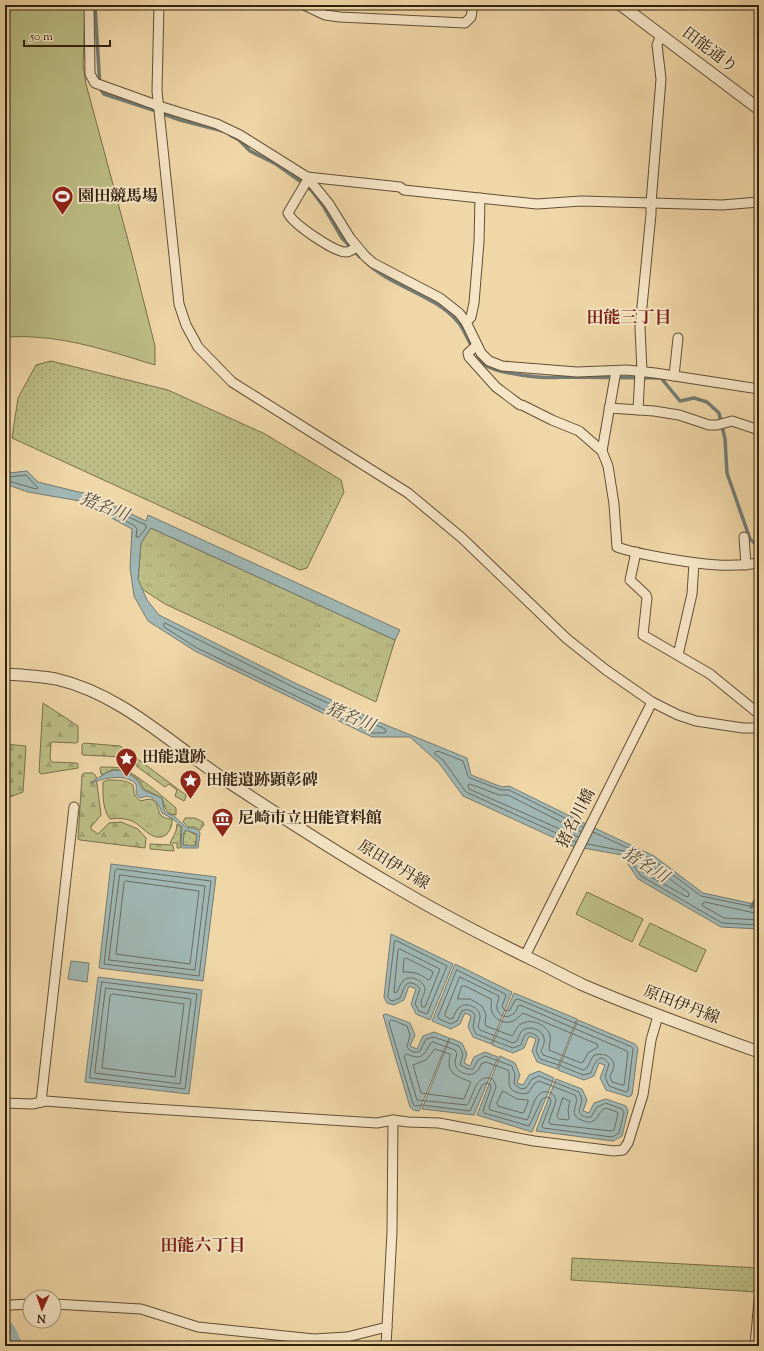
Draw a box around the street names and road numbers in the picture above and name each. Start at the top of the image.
street label: 田能通り [677,23,741,79]
street label: 猪名川橋 [552,785,602,853]
street label: 原田伊丹線 [353,836,433,896]
street label: 原田伊丹線 [640,981,722,1031]

